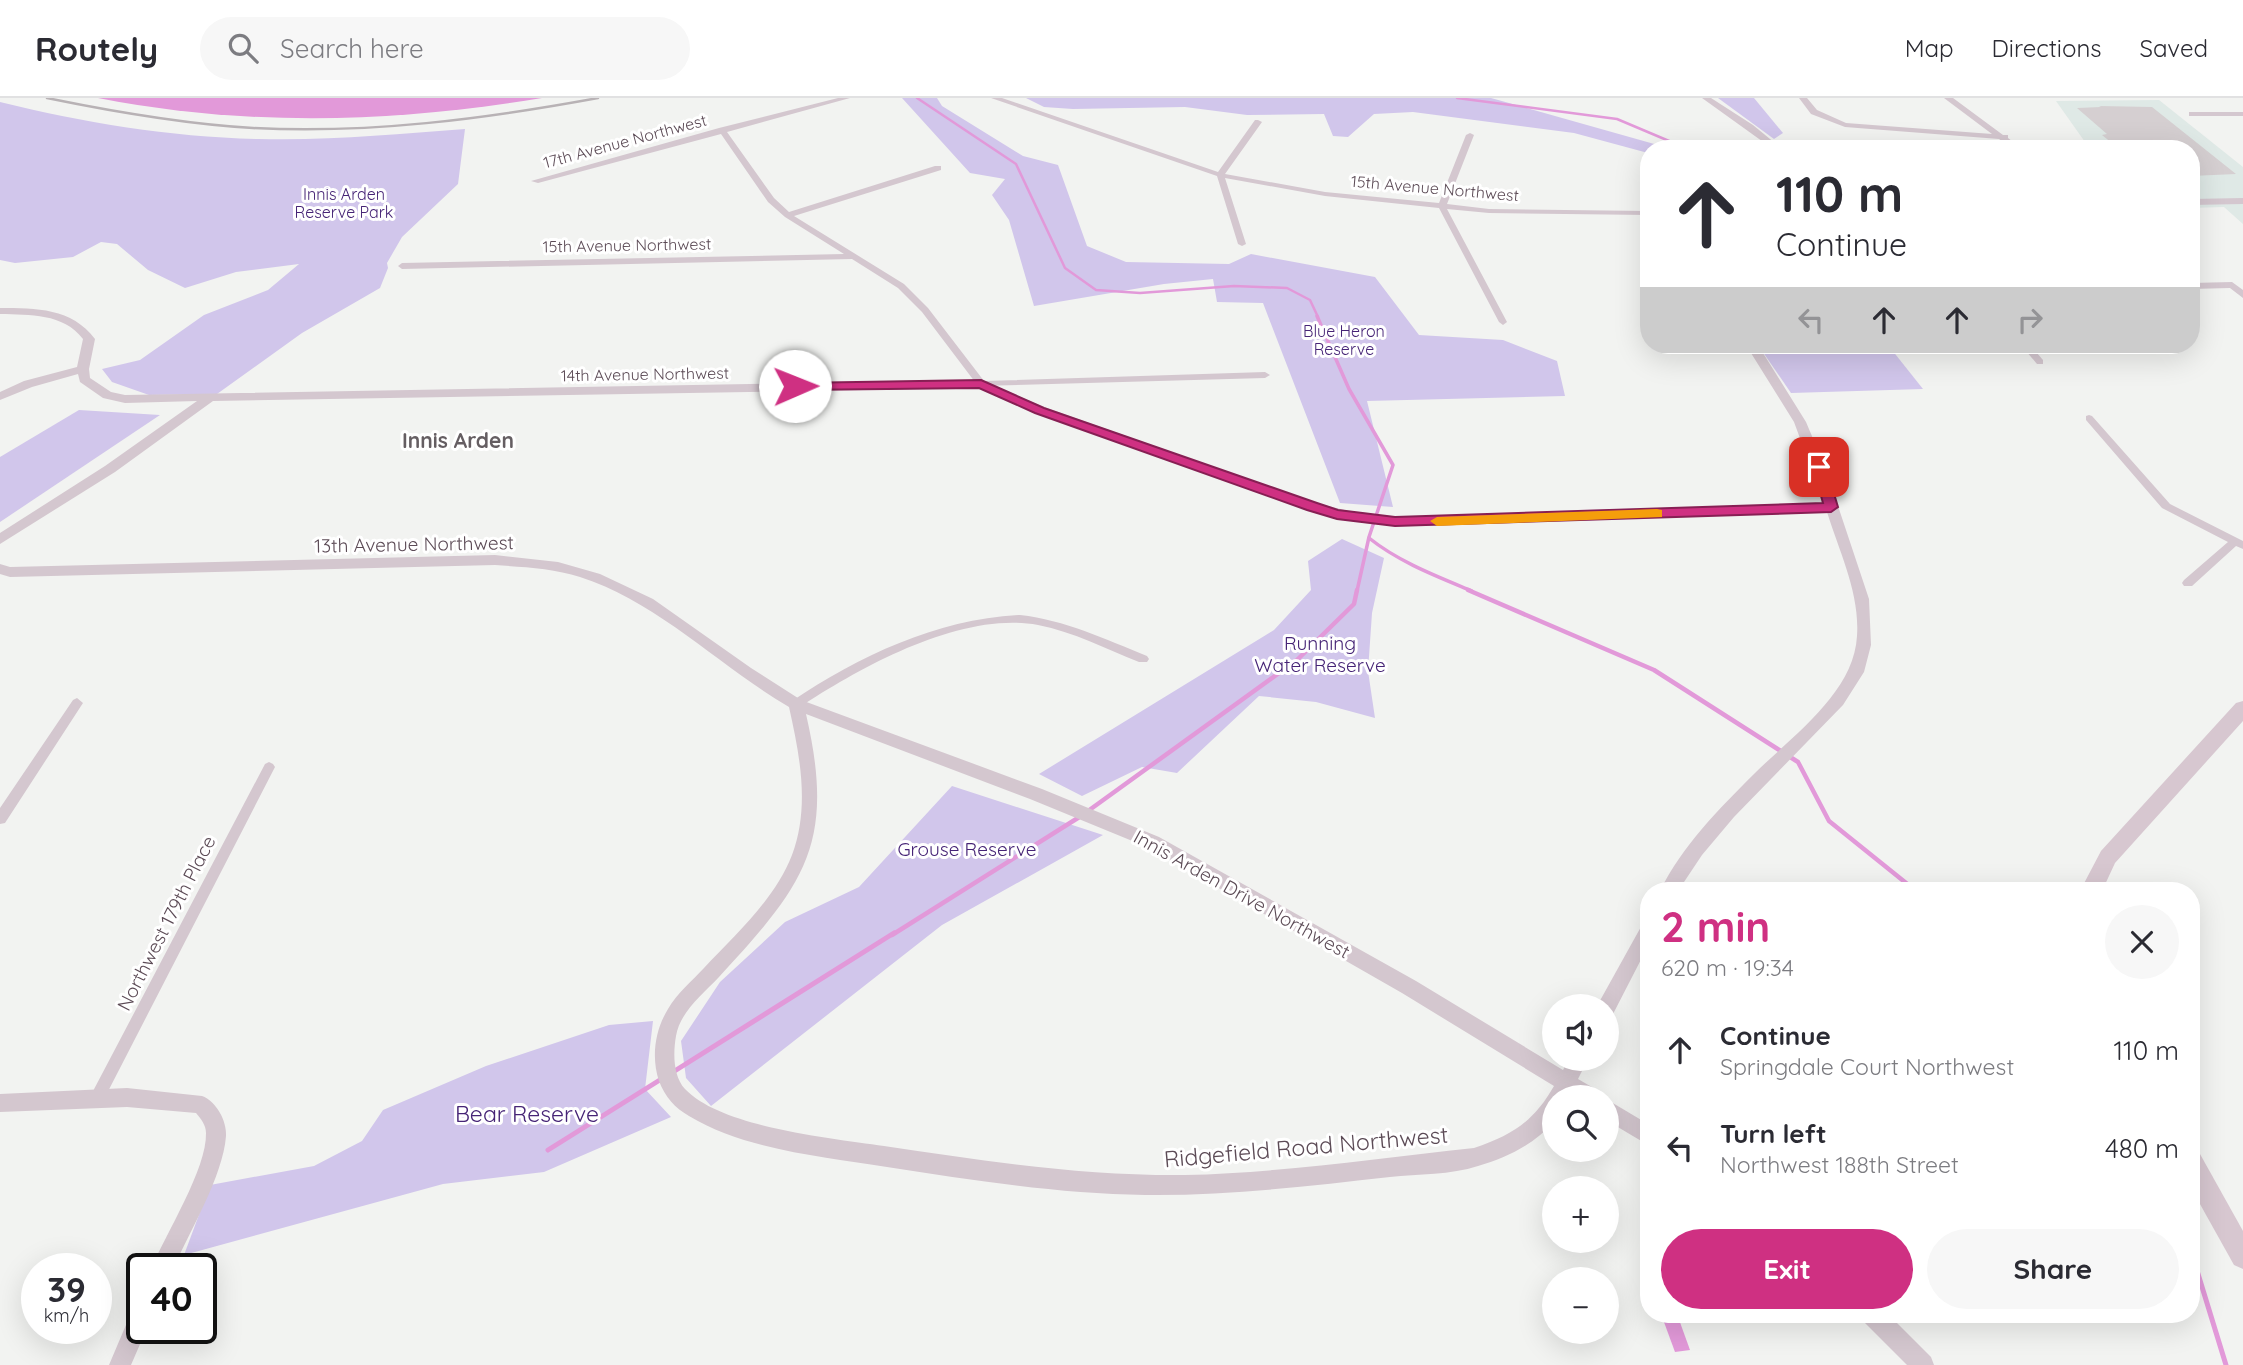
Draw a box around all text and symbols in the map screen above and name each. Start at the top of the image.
search box [200,17,690,80]
text: Routely [35,28,158,69]
icon: search [224,29,262,67]
text: Search here [280,32,424,65]
text: Map [1905,33,1954,63]
text: Directions [1992,33,2102,63]
text: Saved [2140,33,2208,63]
street label: 17th Avenue Northwest [541,110,709,172]
text: 110 m [1776,163,1903,224]
icon: ahead [1661,168,1752,259]
street label: 15th Avenue Northwest [1350,171,1520,205]
park label: Innis Arden Reserve Park [295,184,393,222]
text: Continue [1776,224,1907,264]
street label: 15th Avenue Northwest [543,234,711,256]
icon: left [1792,301,1830,339]
icon: ahead [1865,301,1903,339]
icon: ahead [1938,301,1976,339]
icon: right [2011,301,2049,339]
park label: Blue Heron Reserve [1303,321,1385,359]
position arrow [758,349,832,423]
street label: 14th Avenue Northwest [561,363,729,385]
district label: Innis Arden [402,427,514,453]
pin [1789,437,1849,497]
icon: arrive [1800,448,1838,486]
street label: 13th Avenue Northwest [314,530,514,558]
park label: Running Water Reserve [1254,631,1386,677]
street label: Innis Arden Drive Northwest [1130,824,1354,964]
street label: Northwest 179th Place [111,832,221,1014]
park label: Grouse Reserve [897,837,1037,861]
text: 2 min [1661,900,1770,953]
button: close [2105,905,2179,979]
text: 620 m · 19:34 [1661,953,1794,982]
map controls [1542,994,1619,1344]
button: sound [1542,994,1619,1071]
text: Continue [1720,1019,1831,1052]
icon: ahead [1661,1031,1699,1069]
text: 110 m [2113,1034,2179,1067]
text: Springdale Court Northwest [1720,1052,2014,1081]
button: search [1542,1085,1619,1162]
park label: Bear Reserve [455,1099,599,1128]
text: Turn left [1720,1117,1827,1150]
street label: Ridgefield Road Northwest [1163,1120,1449,1173]
icon: left [1661,1129,1699,1167]
text: 480 m [2105,1132,2179,1165]
text: Northwest 188th Street [1720,1150,1959,1179]
button: + [1542,1176,1619,1253]
button: Exit [1661,1229,1913,1309]
button: Share [1927,1229,2179,1309]
speed limit sign: 40 [126,1253,217,1344]
text: 39 [47,1267,86,1311]
button: − [1542,1267,1619,1344]
text: km/h [44,1304,89,1327]

